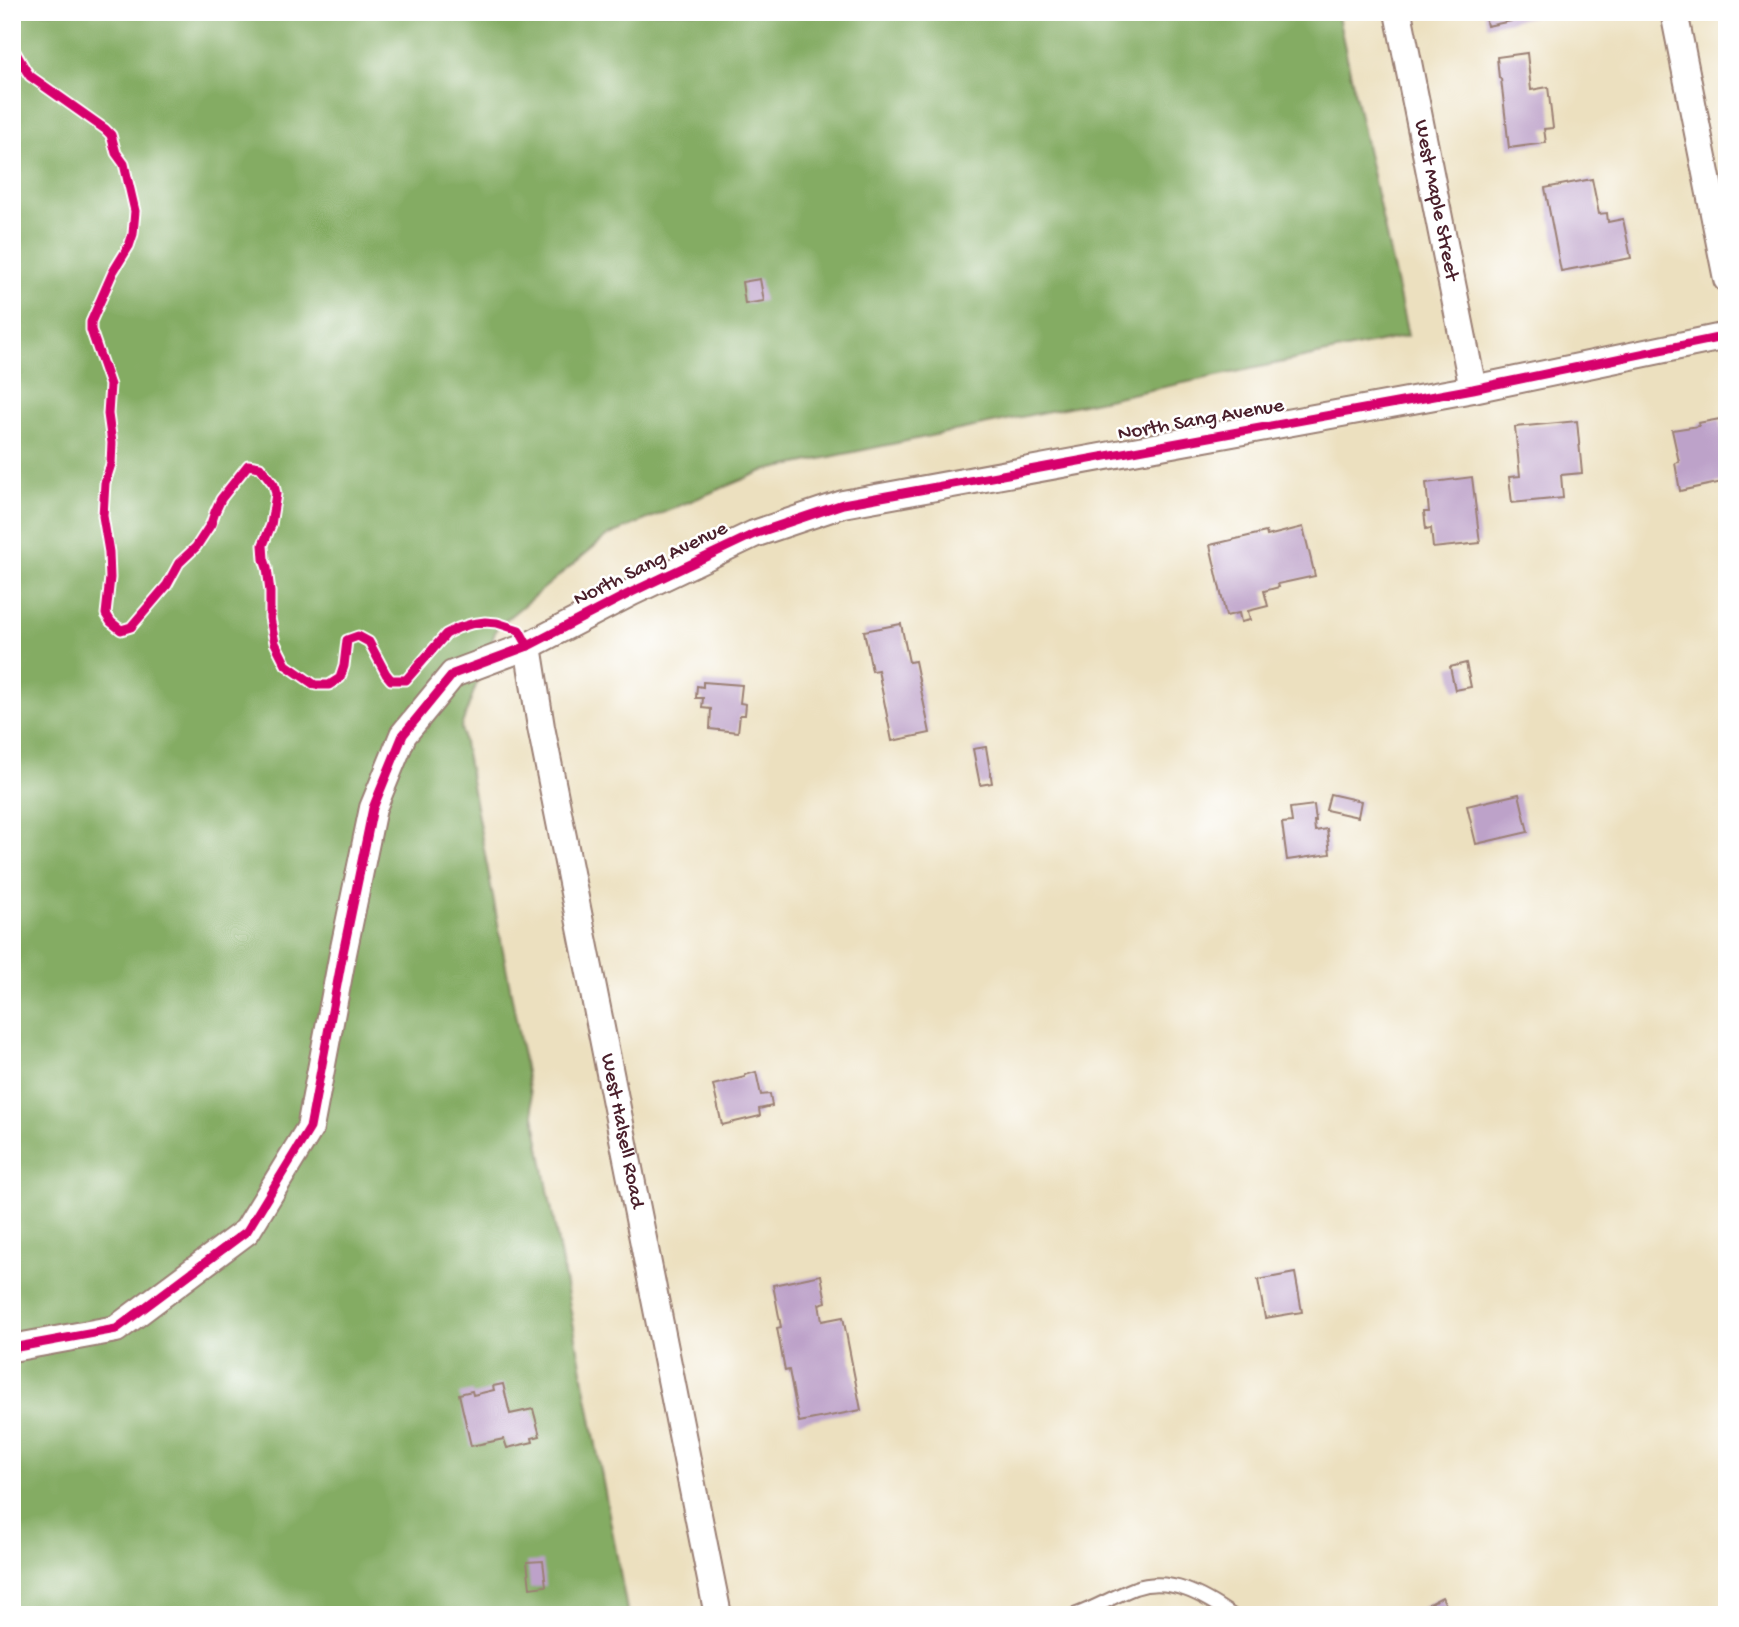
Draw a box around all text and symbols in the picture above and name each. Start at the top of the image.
street label: West Maple Street [1407,118,1464,285]
street label: North Sang Avenue [1116,394,1287,448]
street label: North Sang Avenue [570,516,733,613]
street label: West Halsell Road [594,1052,649,1212]

